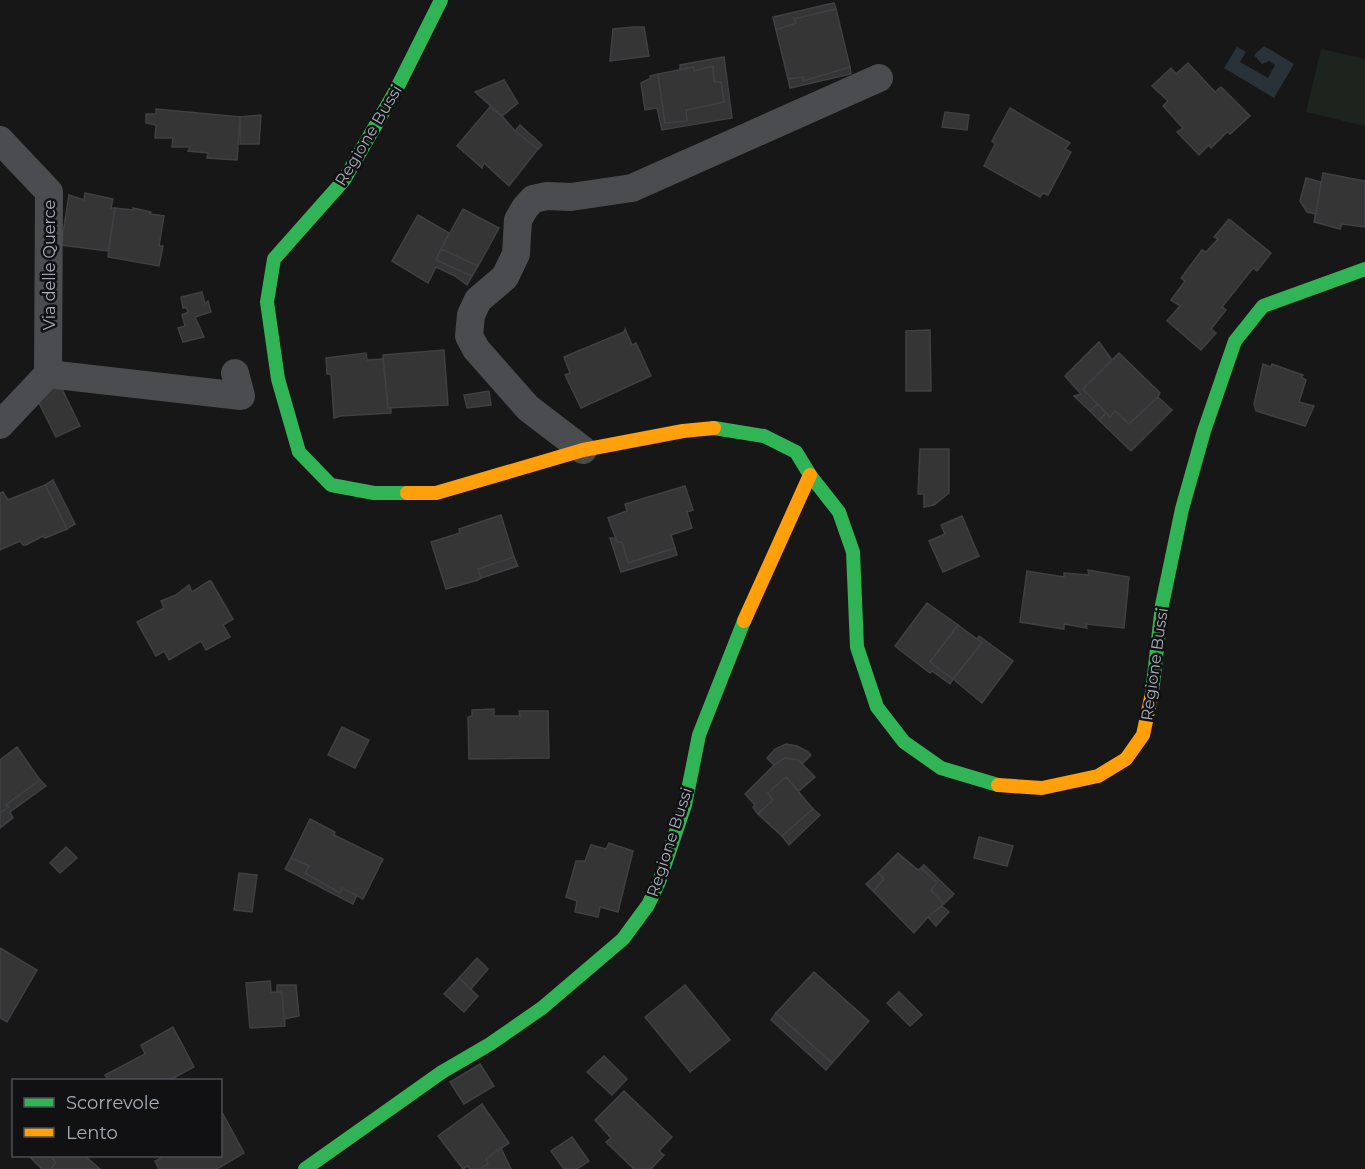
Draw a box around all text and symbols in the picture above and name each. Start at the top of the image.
street label: Regione Bussi [331,82,406,189]
street label: Via delle Querce [40,200,59,330]
street label: Regione Bussi [1137,606,1172,722]
street label: Regione Bussi [643,785,696,899]
legend [12,1079,222,1157]
text: Scorrevole [66,1092,160,1114]
text: Lento [66,1122,118,1144]

